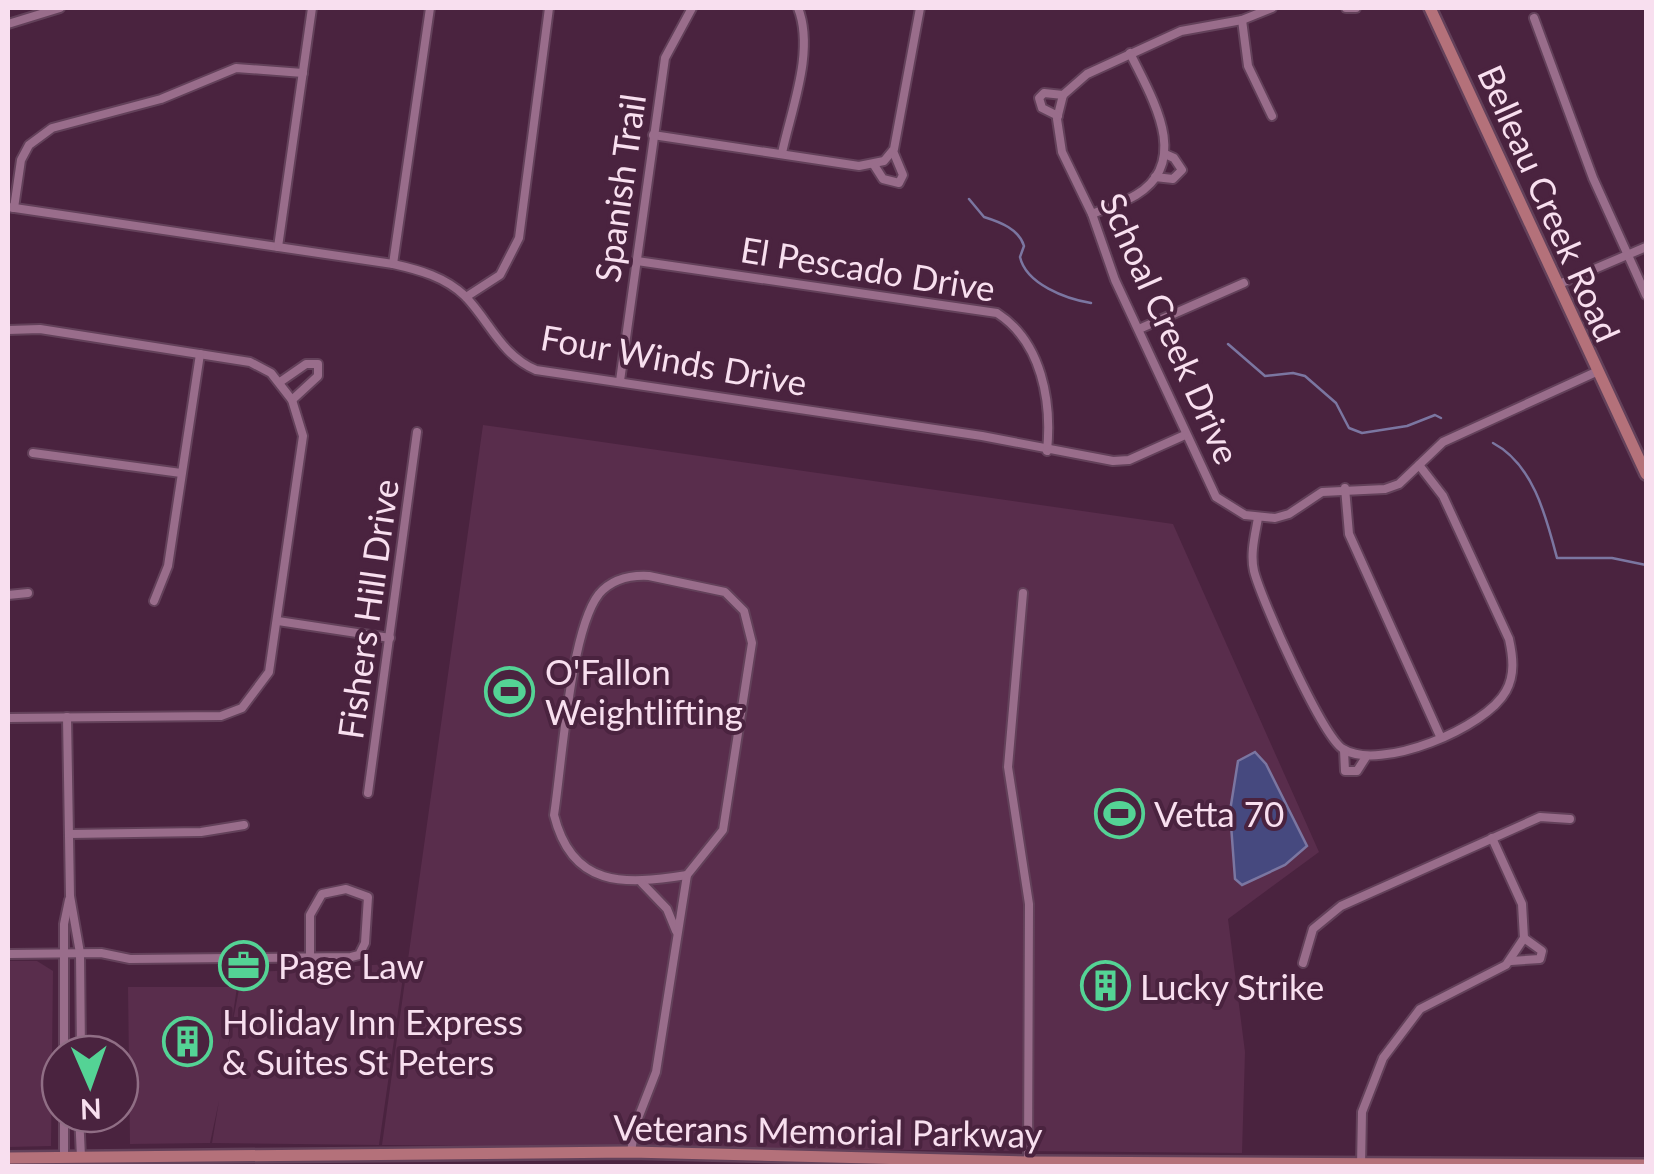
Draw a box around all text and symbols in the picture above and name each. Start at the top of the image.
street label: Belleau Creek Road [1470,58,1630,348]
street label: Spanish Trail [585,91,653,285]
street label: Schoal Creek Drive [1092,186,1250,470]
street label: El Pescado Drive [738,227,998,309]
street label: Four Winds Drive [538,315,810,403]
street label: Fishers Hill Drive [328,476,406,742]
place label: O'Fallon Weightlifting [545,650,743,732]
sports icon: O'Fallon Weightlifting [484,665,536,717]
sports icon: Vetta 70 [1093,787,1145,839]
place label: Vetta 70 [1154,792,1284,834]
office icon: Page Law [217,939,269,991]
place label: Page Law [278,944,424,986]
building icon: Lucky Strike [1079,960,1131,1012]
place label: Lucky Strike [1140,965,1324,1007]
place label: Holiday Inn Express & Suites St Peters [222,1000,523,1082]
building icon: Holiday Inn Express & Suites St Peters [161,1015,213,1067]
north arrow [40,1034,140,1134]
text: N [80,1093,102,1127]
street label: Veterans Memorial Parkway [613,1105,1043,1155]

